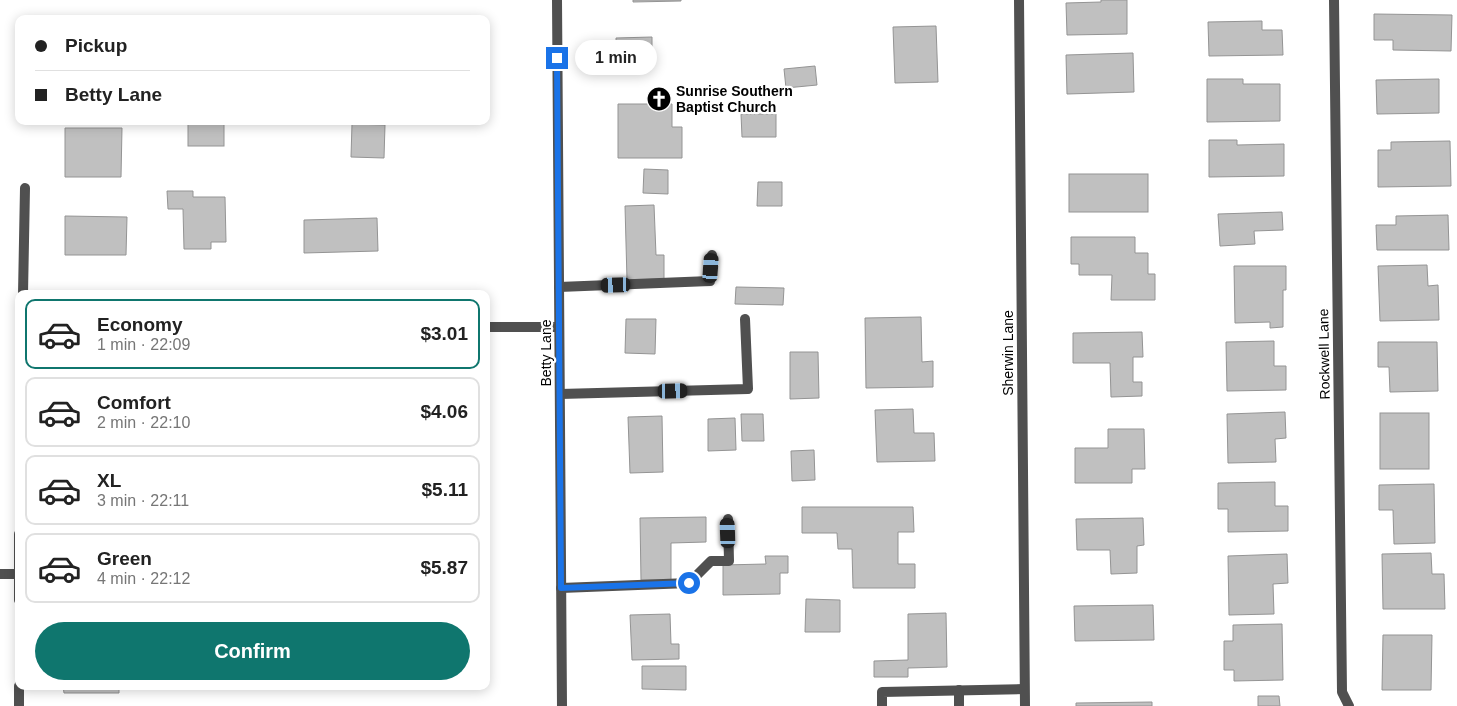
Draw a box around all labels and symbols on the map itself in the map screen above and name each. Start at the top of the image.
callout: 1 min [574,40,657,76]
route end [546,47,568,69]
place label: Sunrise Southern Baptist Church [676,83,793,115]
church icon: Sunrise Southern Baptist Church [646,86,672,112]
car [702,253,719,283]
car [600,277,631,293]
street label: Rockwell Lane [1315,308,1333,400]
street label: Sherwin Lane [1000,310,1016,396]
street label: Betty Lane [538,319,554,386]
car [657,383,688,399]
car [719,518,736,548]
route start [678,572,700,594]

